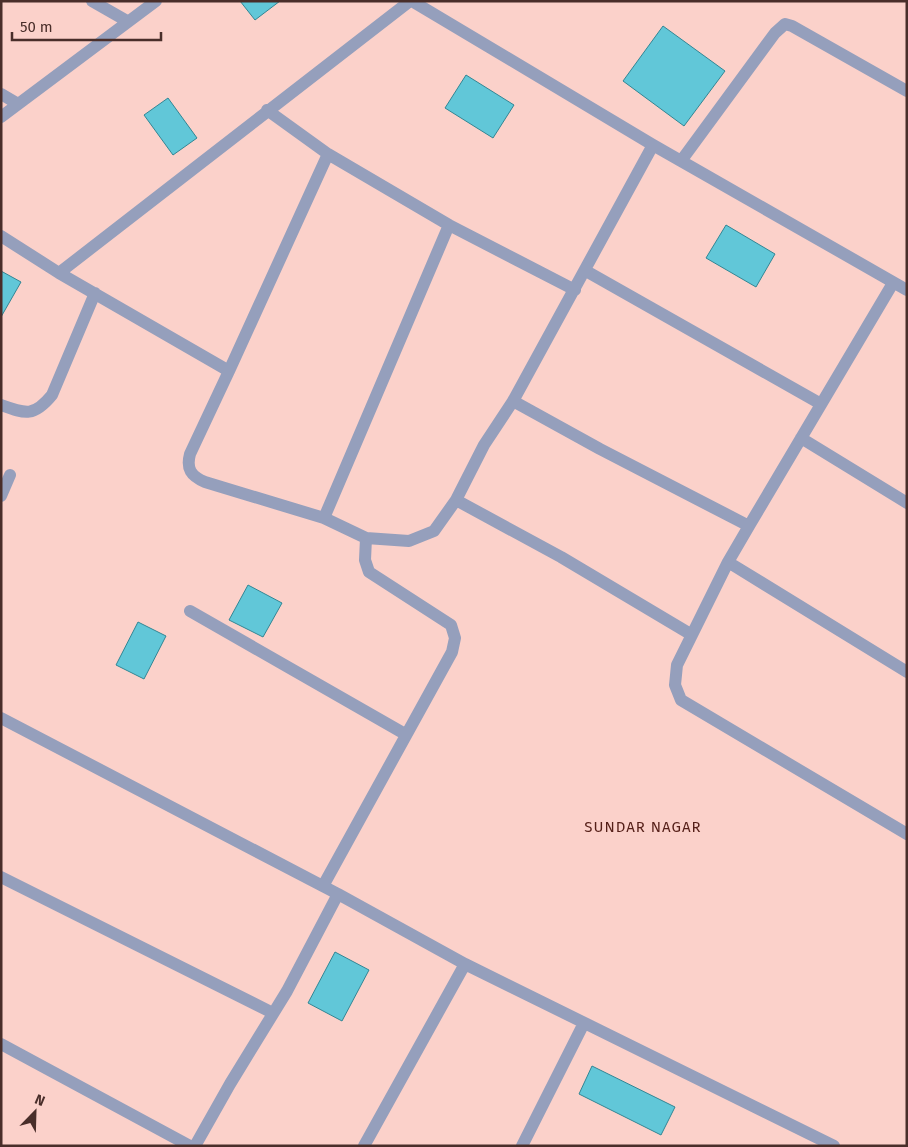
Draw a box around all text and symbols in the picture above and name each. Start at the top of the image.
scale bar [12,10,161,42]
text: 50 m [20,18,53,36]
district label: SUNDAR NAGAR [584,818,702,836]
north arrow [10,1087,60,1137]
text: N [32,1091,47,1110]

